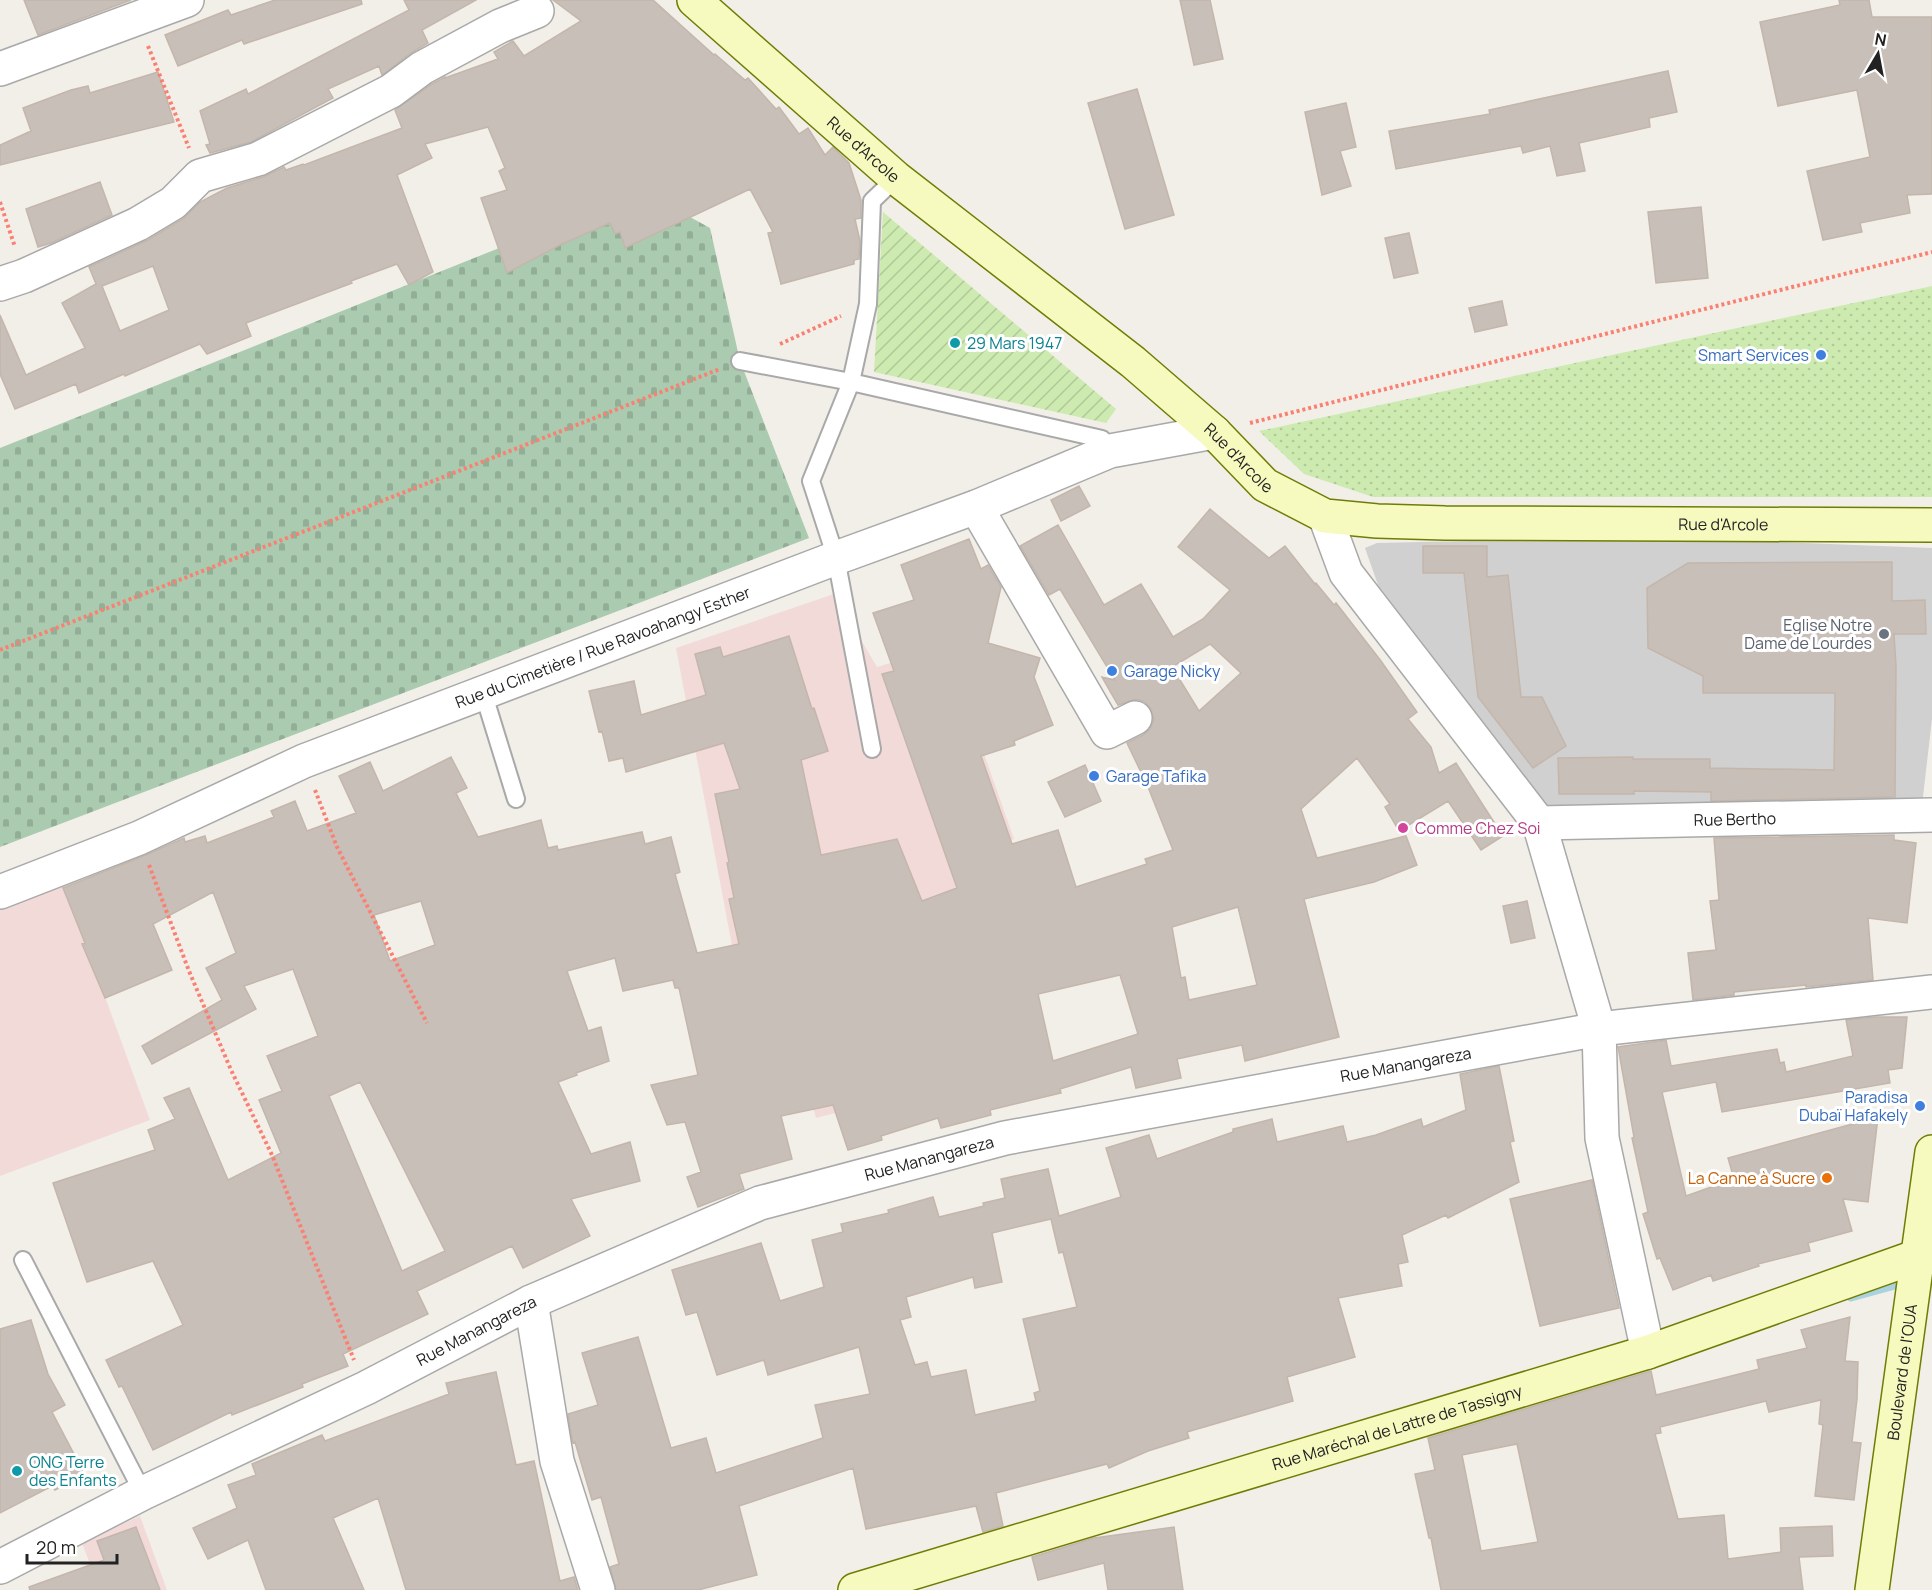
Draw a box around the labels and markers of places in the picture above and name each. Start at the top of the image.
place label: 29 Mars 1947 [967,332,1062,354]
marker: 29 Mars 1947 [948,336,962,350]
place label: Smart Services [1698,344,1809,366]
marker: Smart Services [1814,348,1828,362]
place label: Eglise Notre Dame de Lourdes [1744,614,1872,654]
marker: Eglise Notre Dame de Lourdes [1877,627,1891,641]
place label: Garage Nicky [1124,660,1221,682]
marker: Garage Nicky [1105,664,1119,678]
place label: Garage Tafika [1106,765,1206,787]
marker: Garage Tafika [1087,769,1101,783]
place label: Comme Chez Soi [1415,817,1541,839]
marker: Comme Chez Soi [1396,821,1410,835]
place label: Paradisa Dubaï Hafakely [1799,1086,1909,1126]
marker: Paradisa Dubaï Hafakely [1913,1099,1927,1113]
place label: La Canne à Sucre [1688,1167,1815,1189]
marker: La Canne à Sucre [1820,1171,1834,1185]
place label: ONG Terre des Enfants [29,1451,117,1491]
marker: ONG Terre des Enfants [10,1464,24,1478]

